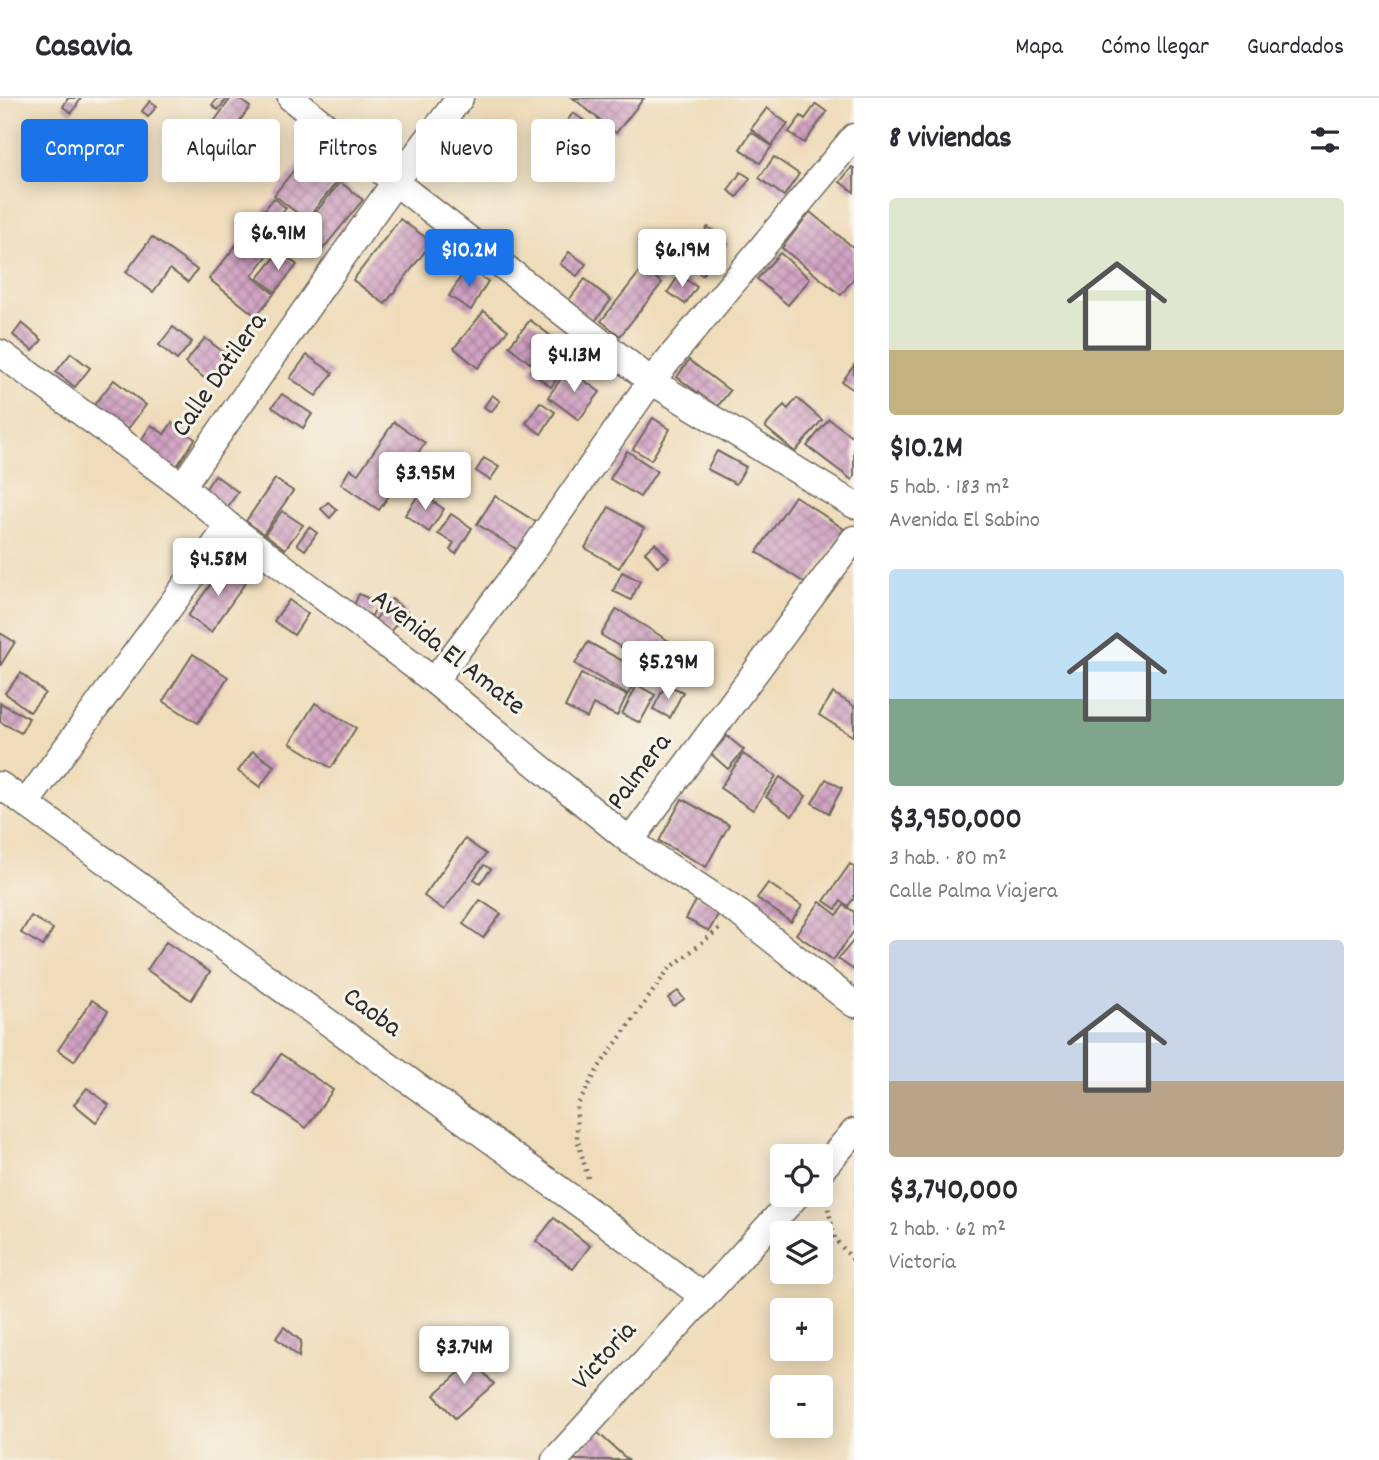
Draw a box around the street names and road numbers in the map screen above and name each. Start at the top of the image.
street label: Calle Datilera [163,305,279,447]
street label: Avenida El Amate [361,581,533,727]
street label: Palmera [599,725,684,820]
street label: Caoba [333,979,410,1050]
street label: Victoria [564,1313,649,1401]

